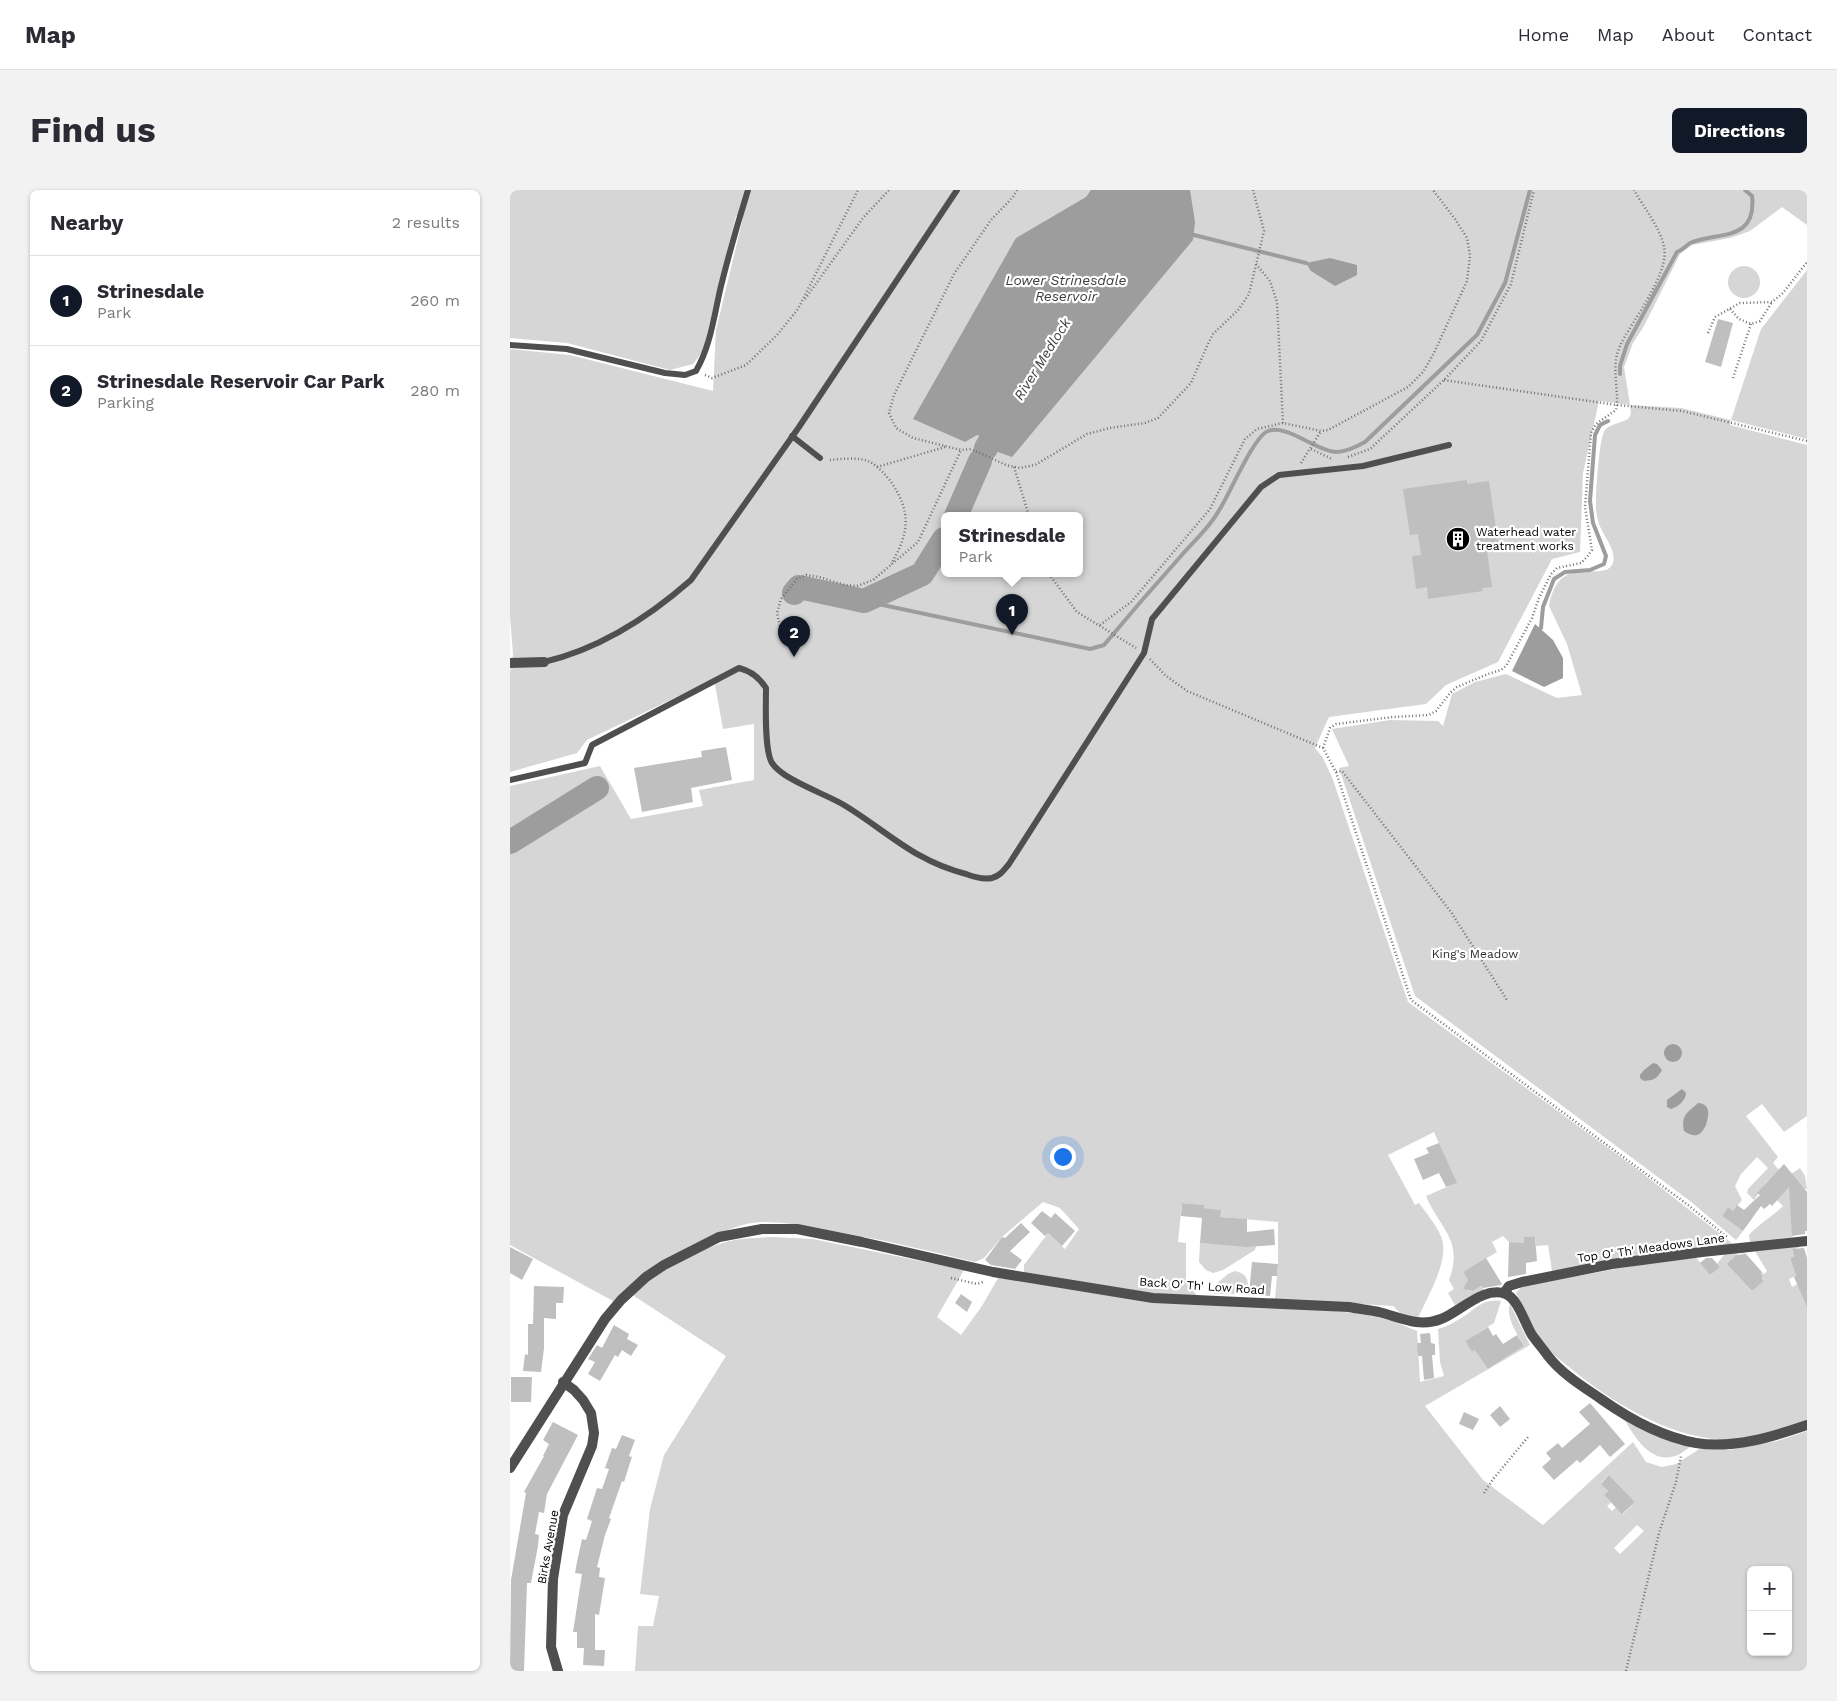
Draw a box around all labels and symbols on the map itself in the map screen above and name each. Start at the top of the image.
water label: Lower Strinesdale Reservoir [1005,272,1127,304]
water label: River Medlock [1011,315,1074,403]
place label: Waterhead water treatment works [1476,525,1576,553]
building icon: Waterhead water treatment works [1445,526,1471,552]
pin: 1 [996,594,1028,635]
pin: 2 [778,616,810,657]
park label: King's Meadow [1432,947,1518,961]
your location [1050,1144,1076,1170]
street label: Top O' Th' Meadows Lane [1577,1231,1726,1265]
street label: Back O' Th' Low Road [1139,1275,1265,1297]
street label: Birks Avenue [535,1509,561,1585]

